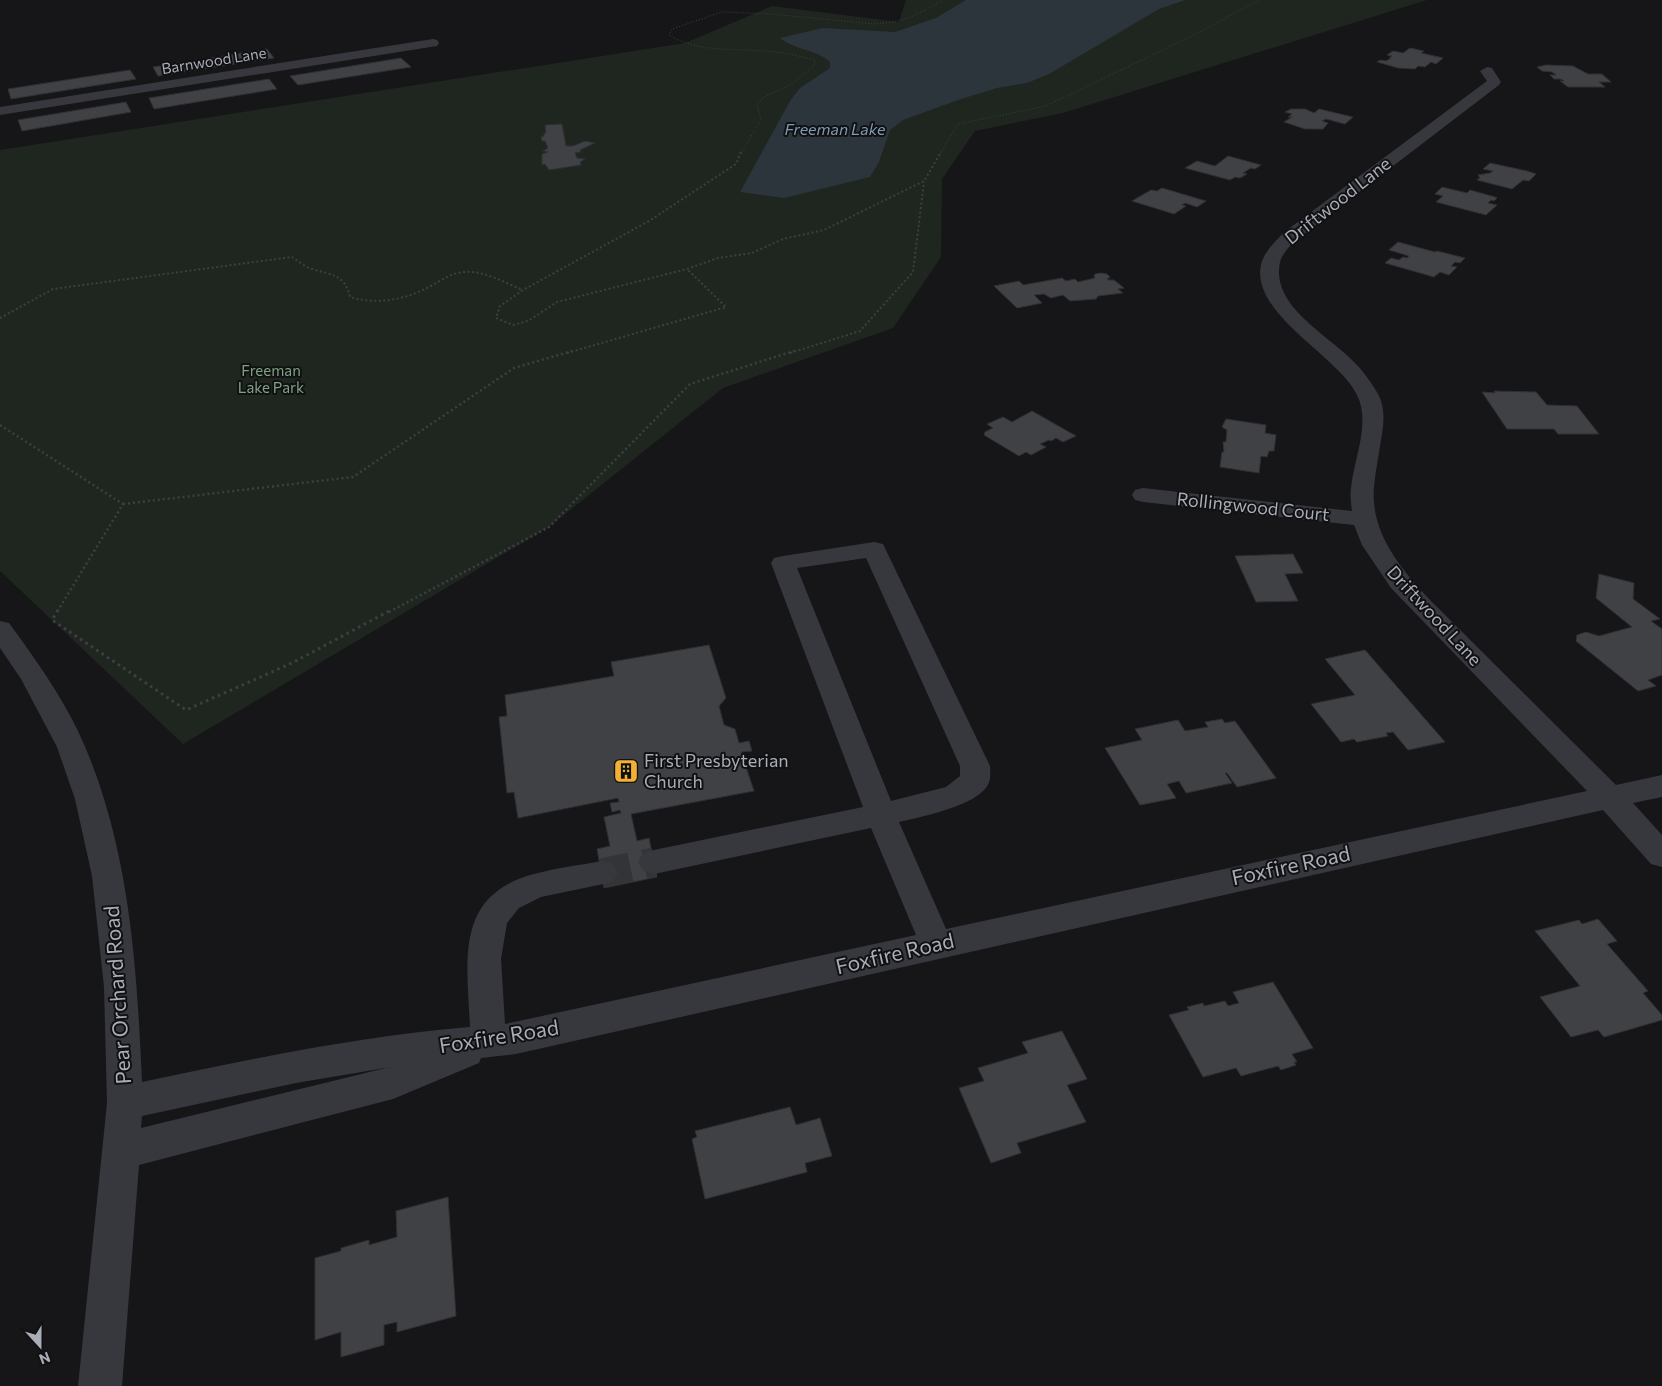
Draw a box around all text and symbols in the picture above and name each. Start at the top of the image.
street label: Barnwood Lane [160,43,268,77]
water label: Freeman Lake [785,119,886,138]
street label: Driftwood Lane [1280,152,1395,248]
park label: Freeman Lake Park [238,361,304,396]
street label: Rollingwood Court [1176,487,1330,525]
street label: Driftwood Lane [1383,561,1487,670]
place label: First Presbyterian Church [644,749,789,792]
building icon: First Presbyterian Church [613,758,639,784]
street label: Foxfire Road [1229,840,1352,889]
street label: Pear Orchard Road [98,905,135,1085]
street label: Foxfire Road [833,927,956,978]
street label: Foxfire Road [437,1014,560,1057]
north arrow [15,1321,65,1371]
text: N [37,1349,53,1368]

